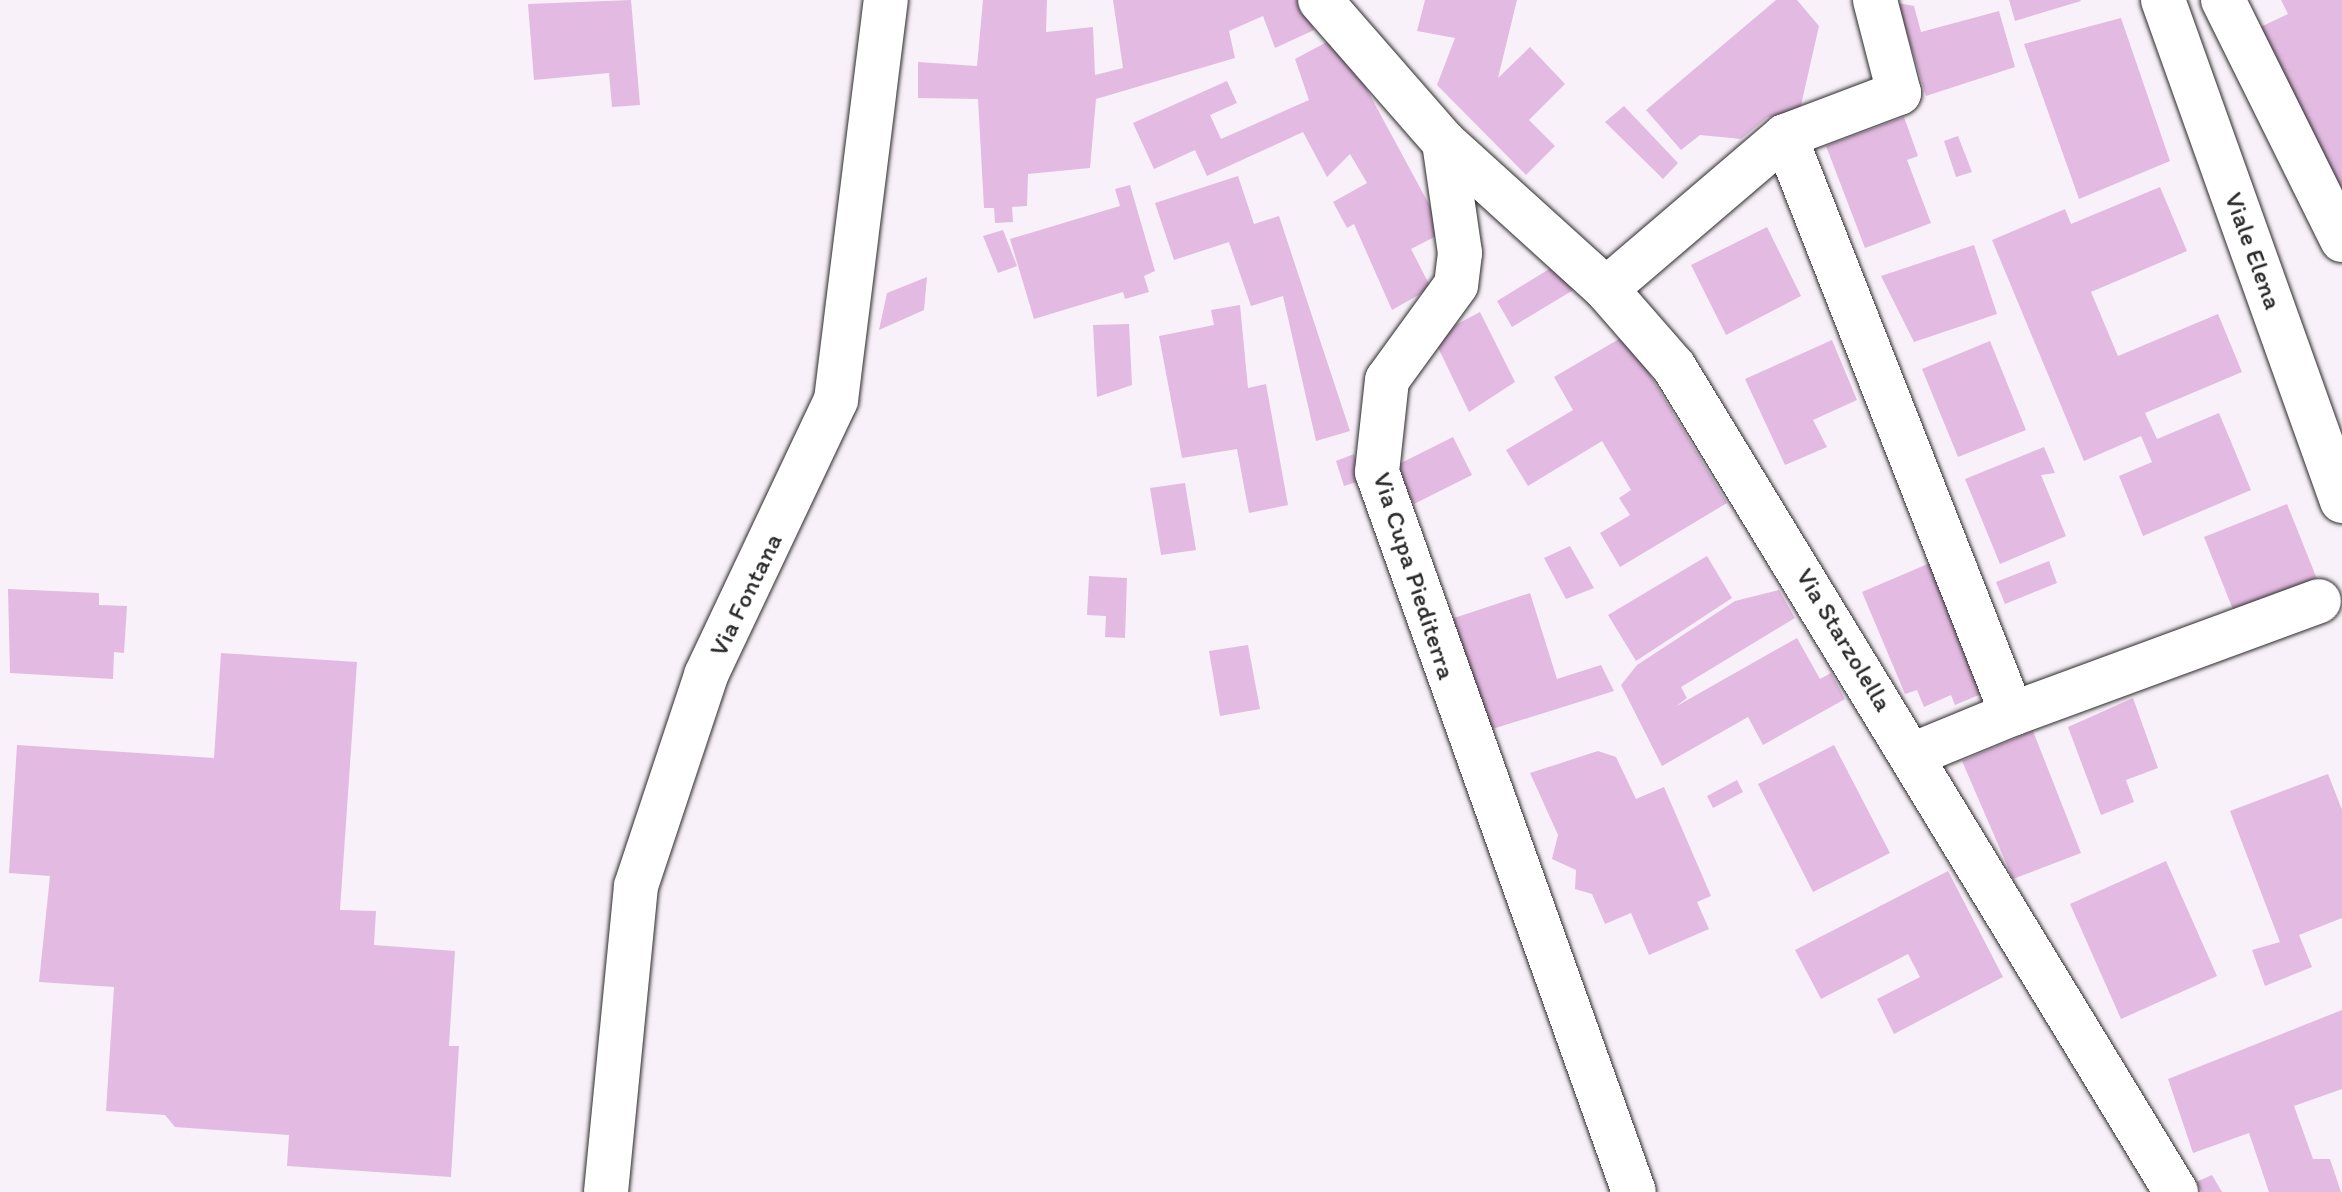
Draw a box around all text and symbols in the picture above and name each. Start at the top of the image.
street label: Viale Elena [2218,189,2288,313]
street label: Via Cupa Piediterra [1366,469,1462,683]
street label: Via Fontana [703,529,789,661]
street label: Via Starzolella [1789,563,1899,717]

